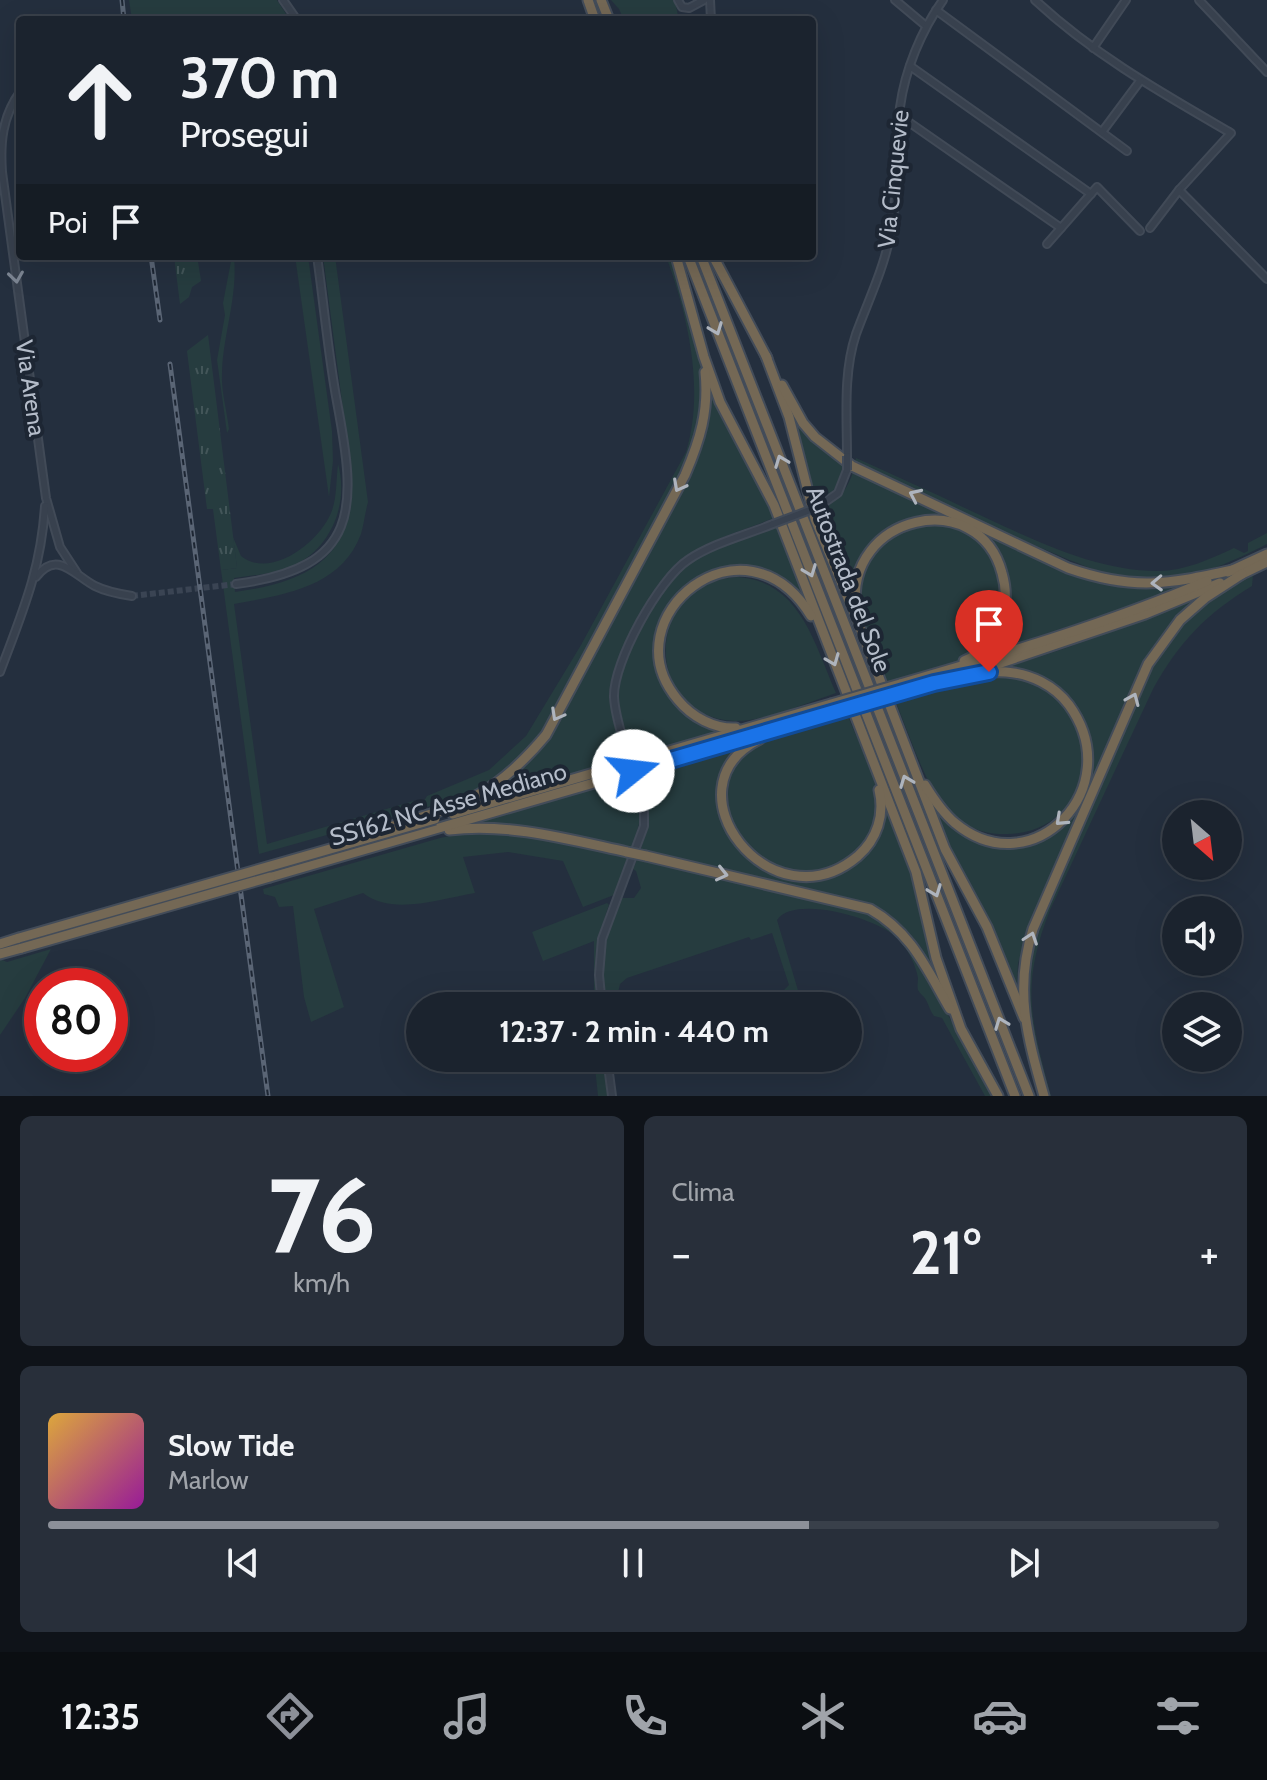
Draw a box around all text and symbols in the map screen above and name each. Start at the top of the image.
text: 370 m [180,44,339,112]
icon: ahead [48,48,152,152]
street label: Via Cinquevie [871,108,915,250]
text: Prosegui [180,112,309,156]
icon: arrive [104,200,148,244]
text: Poi [48,204,88,241]
one-way arrow [7,270,24,284]
one-way arrow [706,321,723,335]
street label: Via Arena [10,338,52,439]
one-way arrow [774,455,791,469]
one-way arrow [674,477,689,492]
street label: Autostrada del Sole [800,482,898,676]
one-way arrow [909,489,923,505]
one-way arrow [801,563,817,577]
one-way arrow [1150,575,1163,592]
pin [955,590,1023,672]
icon: arrive [967,602,1011,646]
one-way arrow [823,652,839,666]
one-way arrow [1123,693,1139,707]
one-way arrow [551,707,566,721]
position arrow [591,729,675,813]
street label: SS162 NC Asse Mediano [326,756,570,852]
one-way arrow [899,775,916,789]
north arrow [1162,800,1242,880]
map controls [1162,800,1242,1072]
one-way arrow [1056,810,1071,824]
one-way arrow [714,865,728,882]
one-way arrow [926,883,942,897]
button: sound [1162,896,1242,976]
one-way arrow [1021,931,1037,945]
speed limit sign: 80 [24,968,128,1072]
button: layers [1162,992,1242,1072]
text: 12:37 · 2 min · 440 m [499,1013,769,1050]
one-way arrow [994,1017,1011,1031]
text: 76 [267,1152,376,1278]
text: Clima [672,1176,734,1208]
text: 21° [910,1216,981,1289]
text: − [672,1227,691,1280]
text: + [1200,1227,1219,1280]
text: km/h [293,1267,350,1299]
text: Slow Tide [168,1427,295,1464]
text: Marlow [168,1464,249,1496]
icon: previous [221,1541,265,1585]
icon: pause [611,1541,655,1585]
icon: next [1002,1541,1046,1585]
icon: directions [262,1688,318,1744]
icon: music [439,1688,495,1744]
icon: phone [617,1688,673,1744]
icon: climate [795,1688,851,1744]
icon: car [972,1688,1028,1744]
icon: filters [1150,1688,1206,1744]
text: 12:35 [61,1694,140,1738]

